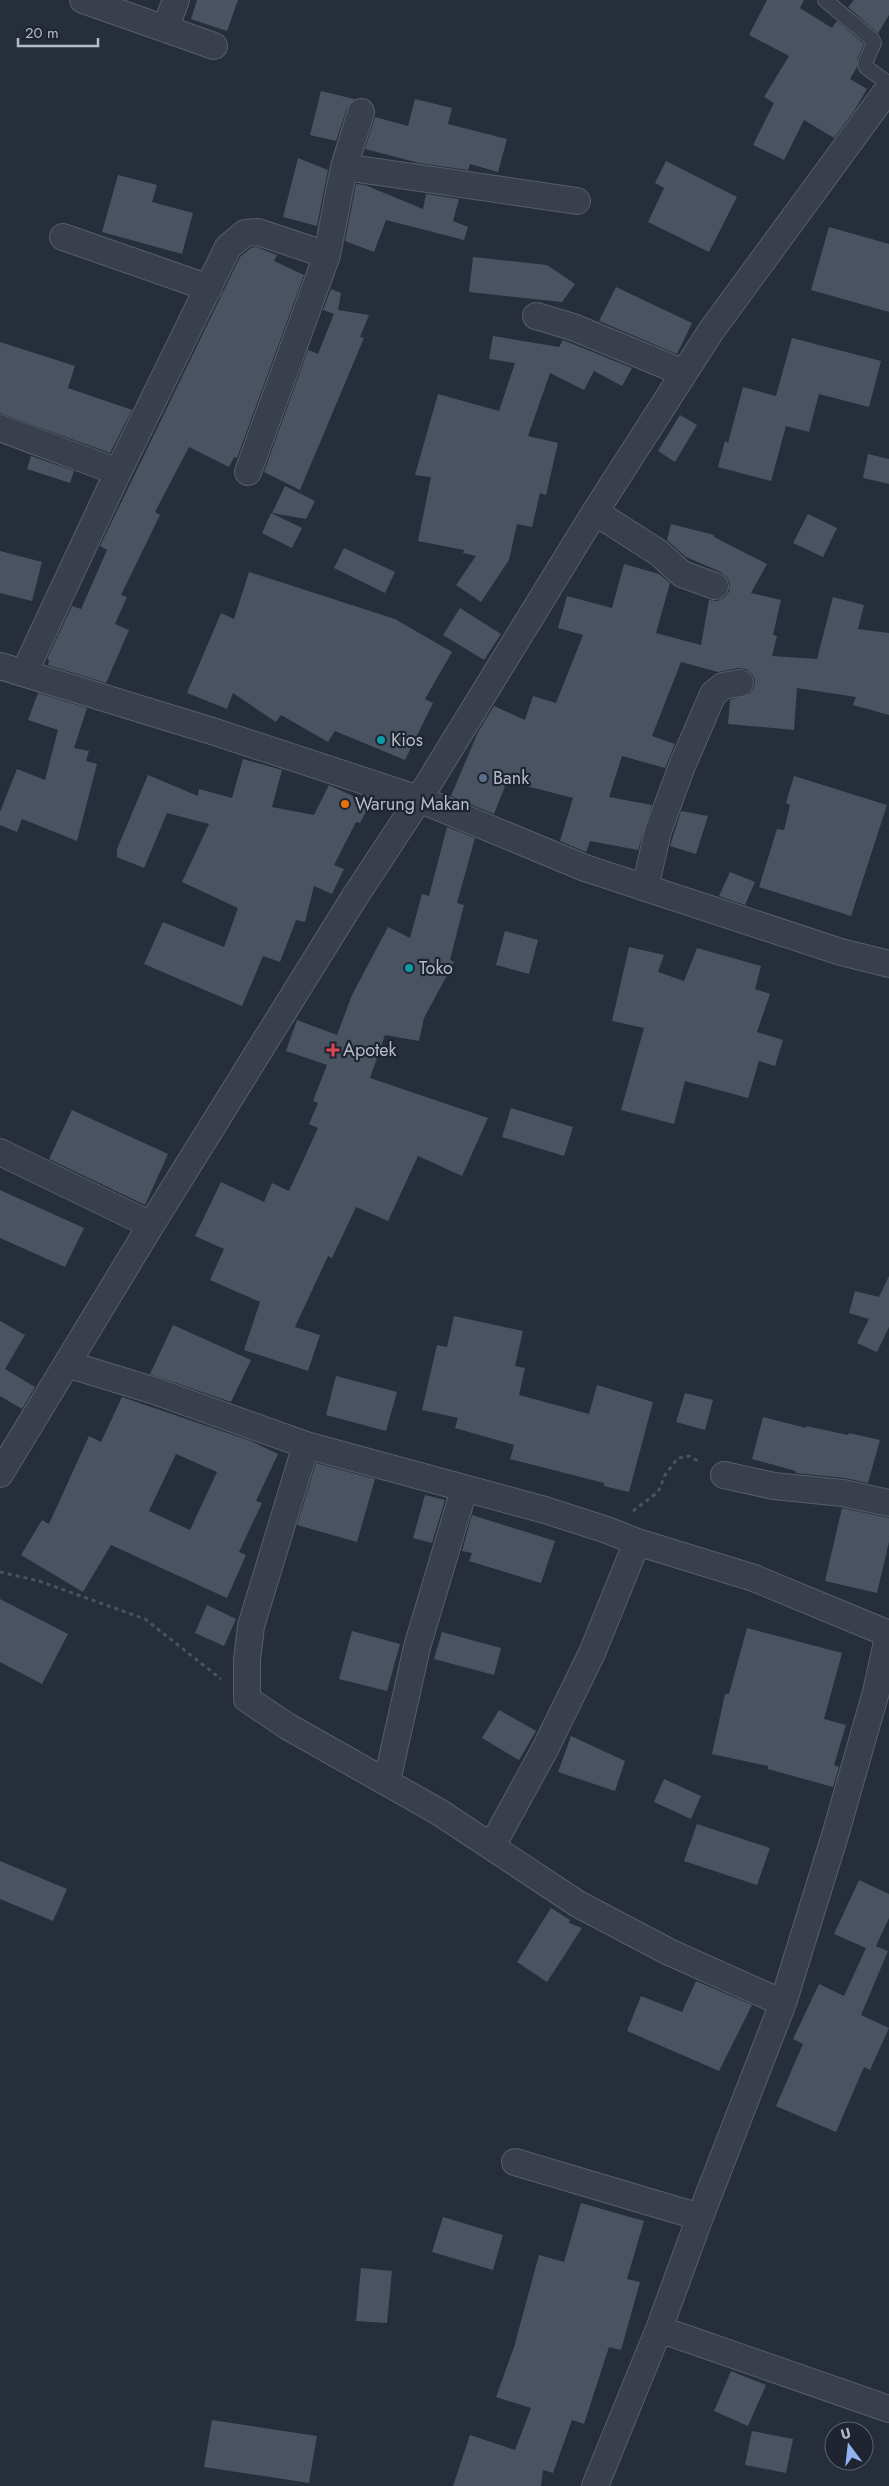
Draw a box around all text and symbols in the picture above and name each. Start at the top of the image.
scale bar [18,15,98,47]
text: 20 m [25,22,59,44]
place label: Kios [391,727,423,753]
marker: Kios [375,734,387,746]
place label: Bank [493,765,529,791]
marker: Bank [477,772,489,784]
place label: Warung Makan [355,791,470,817]
marker: Warung Makan [339,798,351,810]
place label: Toko [419,955,453,981]
marker: Toko [403,962,415,974]
place label: Apotek [343,1037,397,1063]
marker: Apotek [327,1044,339,1056]
north arrow [824,2421,874,2471]
text: U [838,2423,853,2444]

